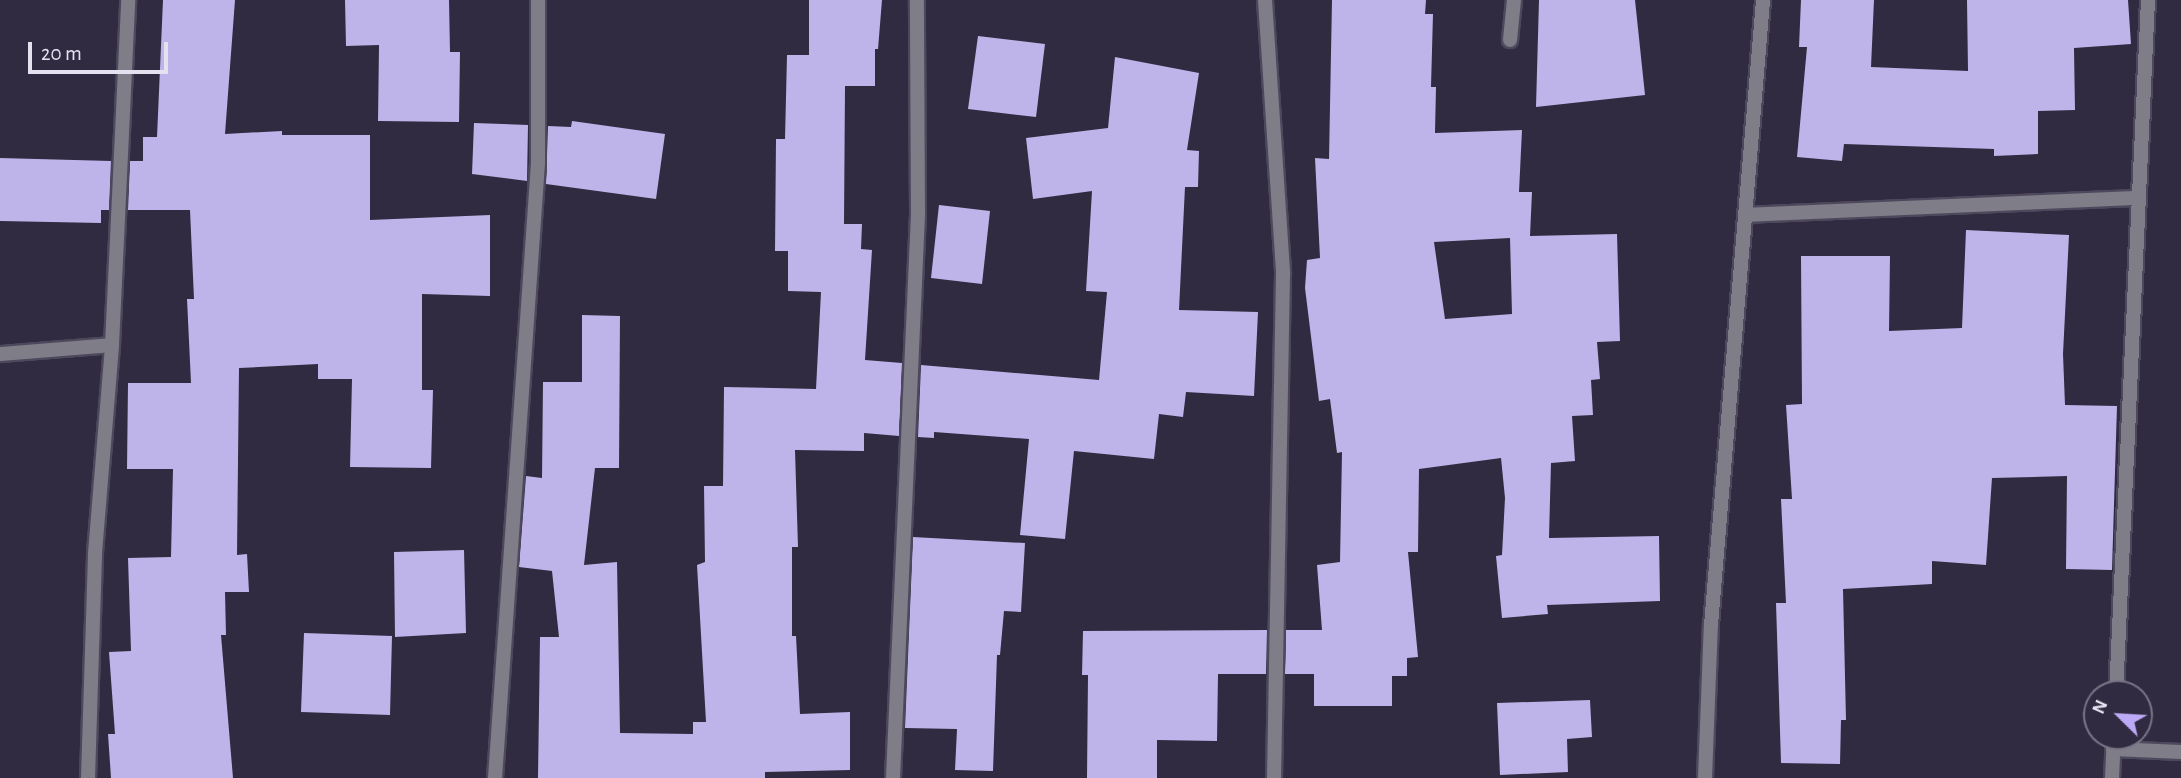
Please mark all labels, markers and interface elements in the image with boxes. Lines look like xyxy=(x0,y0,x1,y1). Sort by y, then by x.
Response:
scale bar xyxy=(32,28,172,72)
text: 20 m xyxy=(41,43,82,64)
north arrow xyxy=(2083,680,2153,750)
text: N xyxy=(2089,697,2112,717)

